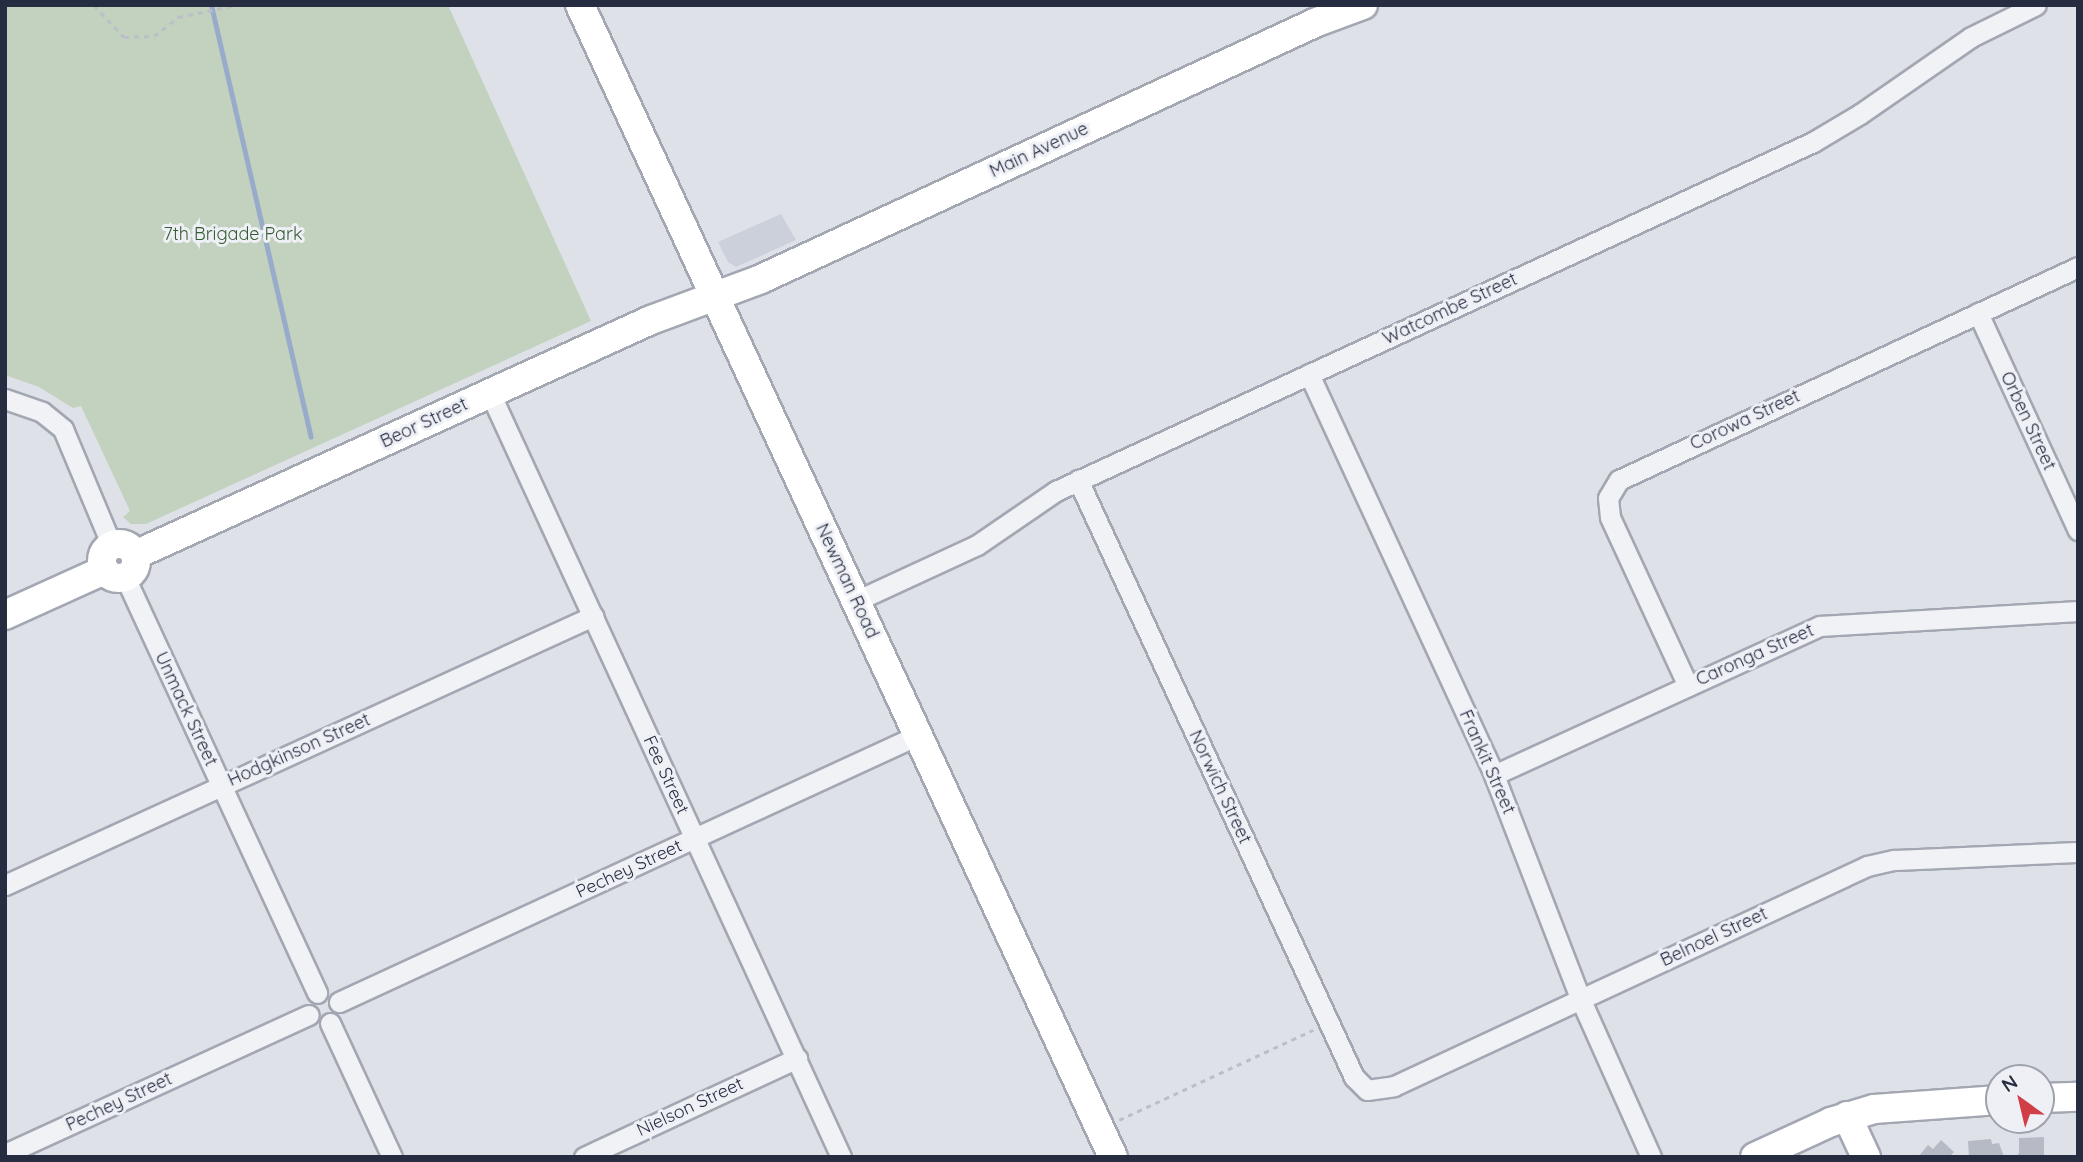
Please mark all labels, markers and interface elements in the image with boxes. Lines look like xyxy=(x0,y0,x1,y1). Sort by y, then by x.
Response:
street label: Main Avenue xyxy=(986,118,1092,182)
park label: 7th Brigade Park xyxy=(163,223,303,245)
street label: Watcombe Street xyxy=(1379,268,1521,350)
street label: Orben Street xyxy=(1996,368,2060,474)
street label: Corowa Street xyxy=(1687,385,1803,455)
street label: Beor Street xyxy=(377,393,471,453)
street label: Newman Road xyxy=(811,520,883,642)
street label: Caronga Street xyxy=(1693,619,1817,691)
street label: Unmack Street xyxy=(150,648,222,770)
street label: Frankit Street xyxy=(1454,707,1520,817)
street label: Hodgkinson Street xyxy=(224,709,374,791)
street label: Norwich Street xyxy=(1184,727,1256,847)
street label: Fee Street xyxy=(638,732,694,818)
street label: Pechey Street xyxy=(572,835,686,903)
street label: Belnoel Street xyxy=(1657,903,1771,971)
north arrow xyxy=(1985,1064,2055,1134)
street label: Pechey Street xyxy=(62,1068,176,1136)
text: N xyxy=(1997,1069,2022,1097)
street label: Nielson Street xyxy=(633,1073,747,1141)

